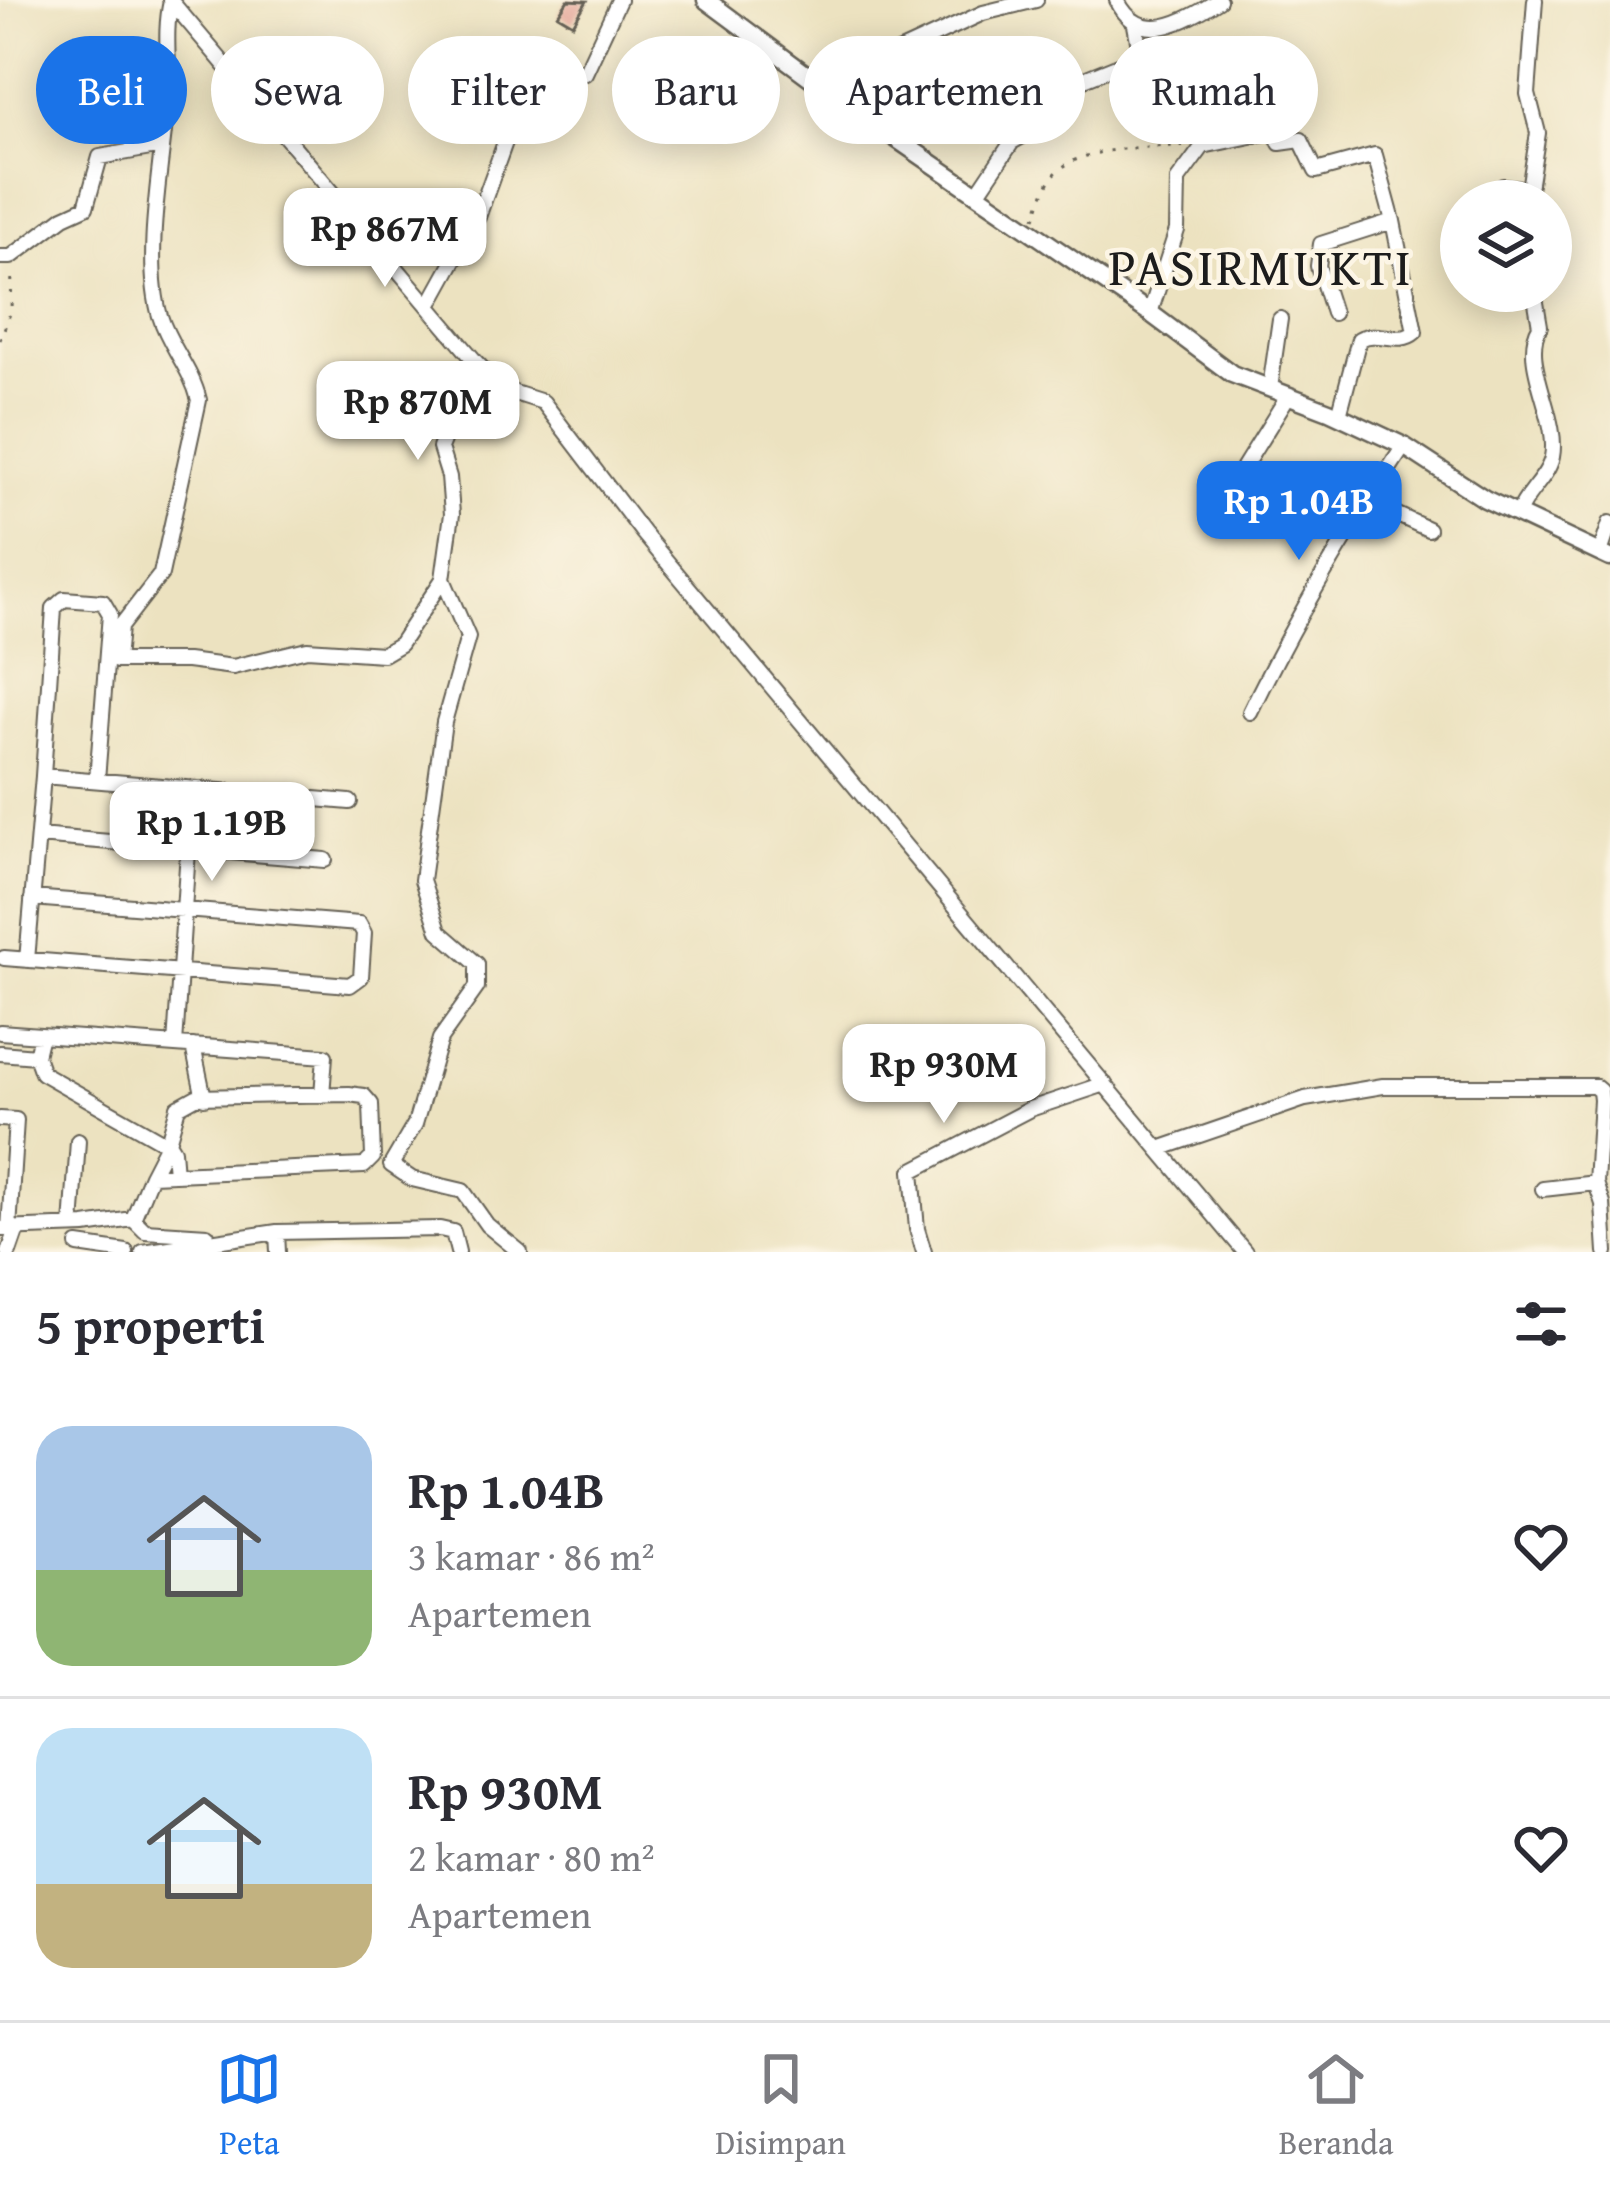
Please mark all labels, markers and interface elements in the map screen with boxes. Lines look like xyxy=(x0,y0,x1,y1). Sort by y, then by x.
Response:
chip: Beli xyxy=(36,36,187,144)
chip: Sewa xyxy=(211,36,384,144)
chip: Filter xyxy=(408,36,588,144)
chip: Baru xyxy=(612,36,780,144)
chip: Apartemen xyxy=(804,36,1085,144)
chip: Rumah xyxy=(1109,36,1318,144)
map controls xyxy=(1440,180,1572,312)
button: layers xyxy=(1440,180,1572,312)
pin: Rp 867M xyxy=(274,188,496,290)
text: Rp 867M xyxy=(310,198,460,255)
district label: PASIRMUKTI xyxy=(1108,229,1414,304)
pin: Rp 870M xyxy=(307,361,529,463)
text: Rp 870M xyxy=(343,371,493,428)
pin: Rp 1.04B xyxy=(1175,461,1423,563)
text: Rp 1.04B xyxy=(1224,471,1374,528)
pin: Rp 1.19B xyxy=(88,782,336,884)
text: Rp 1.19B xyxy=(137,792,287,849)
pin: Rp 930M xyxy=(833,1024,1055,1126)
text: Rp 930M xyxy=(869,1034,1019,1091)
text: 5 properti xyxy=(36,1287,265,1362)
icon: filters xyxy=(1508,1291,1574,1357)
text: Rp 1.04B xyxy=(408,1452,605,1527)
icon: home xyxy=(132,1474,276,1618)
icon: heart xyxy=(1508,1513,1574,1579)
text: 3 kamar · 86 m² xyxy=(408,1527,655,1584)
text: Apartemen xyxy=(408,1584,591,1641)
text: Rp 930M xyxy=(408,1753,603,1828)
icon: home xyxy=(132,1776,276,1920)
icon: heart xyxy=(1508,1815,1574,1881)
text: 2 kamar · 80 m² xyxy=(408,1828,655,1885)
text: Apartemen xyxy=(408,1885,591,1942)
tab: Peta xyxy=(216,2046,282,2166)
tab: Disimpan xyxy=(715,2046,846,2166)
tab: Beranda xyxy=(1279,2046,1394,2166)

